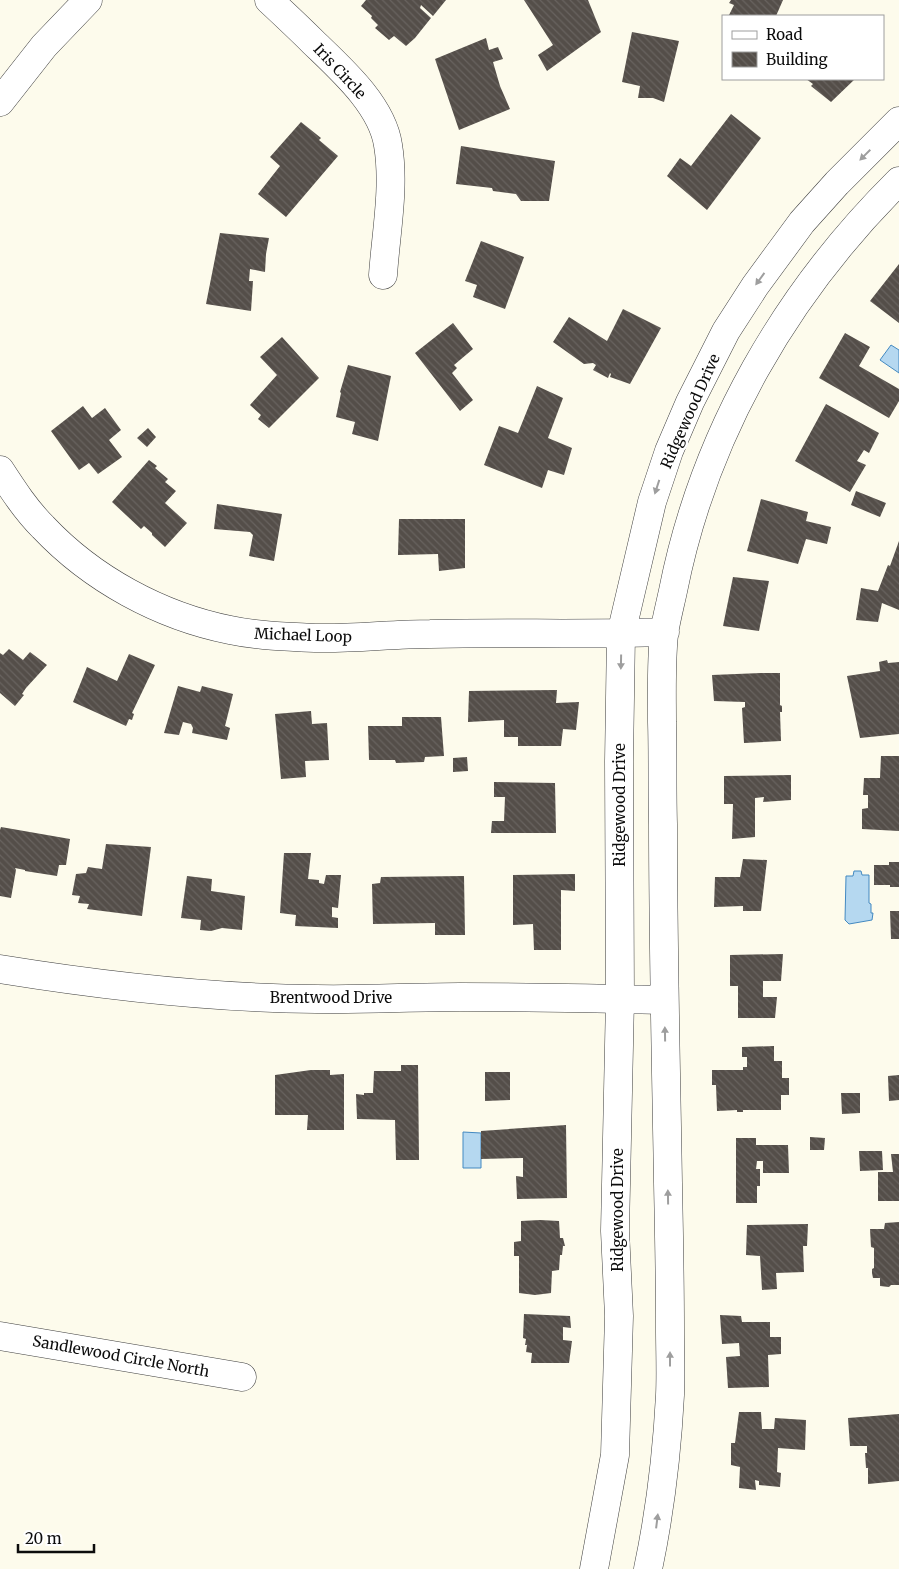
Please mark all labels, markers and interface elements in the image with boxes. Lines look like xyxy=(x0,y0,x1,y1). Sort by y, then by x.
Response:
legend xyxy=(722,15,884,80)
text: Road xyxy=(766,25,802,44)
street label: Iris Circle xyxy=(310,39,370,103)
text: Building xyxy=(766,50,828,69)
one-way arrow xyxy=(859,149,871,161)
one-way arrow xyxy=(755,272,765,286)
street label: Ridgewood Drive xyxy=(656,351,724,471)
one-way arrow xyxy=(653,479,661,494)
street label: Michael Loop xyxy=(254,624,352,646)
one-way arrow xyxy=(616,655,624,671)
street label: Ridgewood Drive xyxy=(610,743,629,867)
street label: Brentwood Drive xyxy=(270,988,392,1007)
one-way arrow xyxy=(661,1026,669,1042)
street label: Ridgewood Drive xyxy=(608,1148,627,1272)
one-way arrow xyxy=(664,1189,672,1205)
street label: Sandlewood Circle North xyxy=(31,1331,211,1381)
one-way arrow xyxy=(666,1351,674,1367)
one-way arrow xyxy=(653,1513,661,1529)
scale bar xyxy=(18,1522,94,1554)
text: 20 m xyxy=(25,1529,62,1548)

